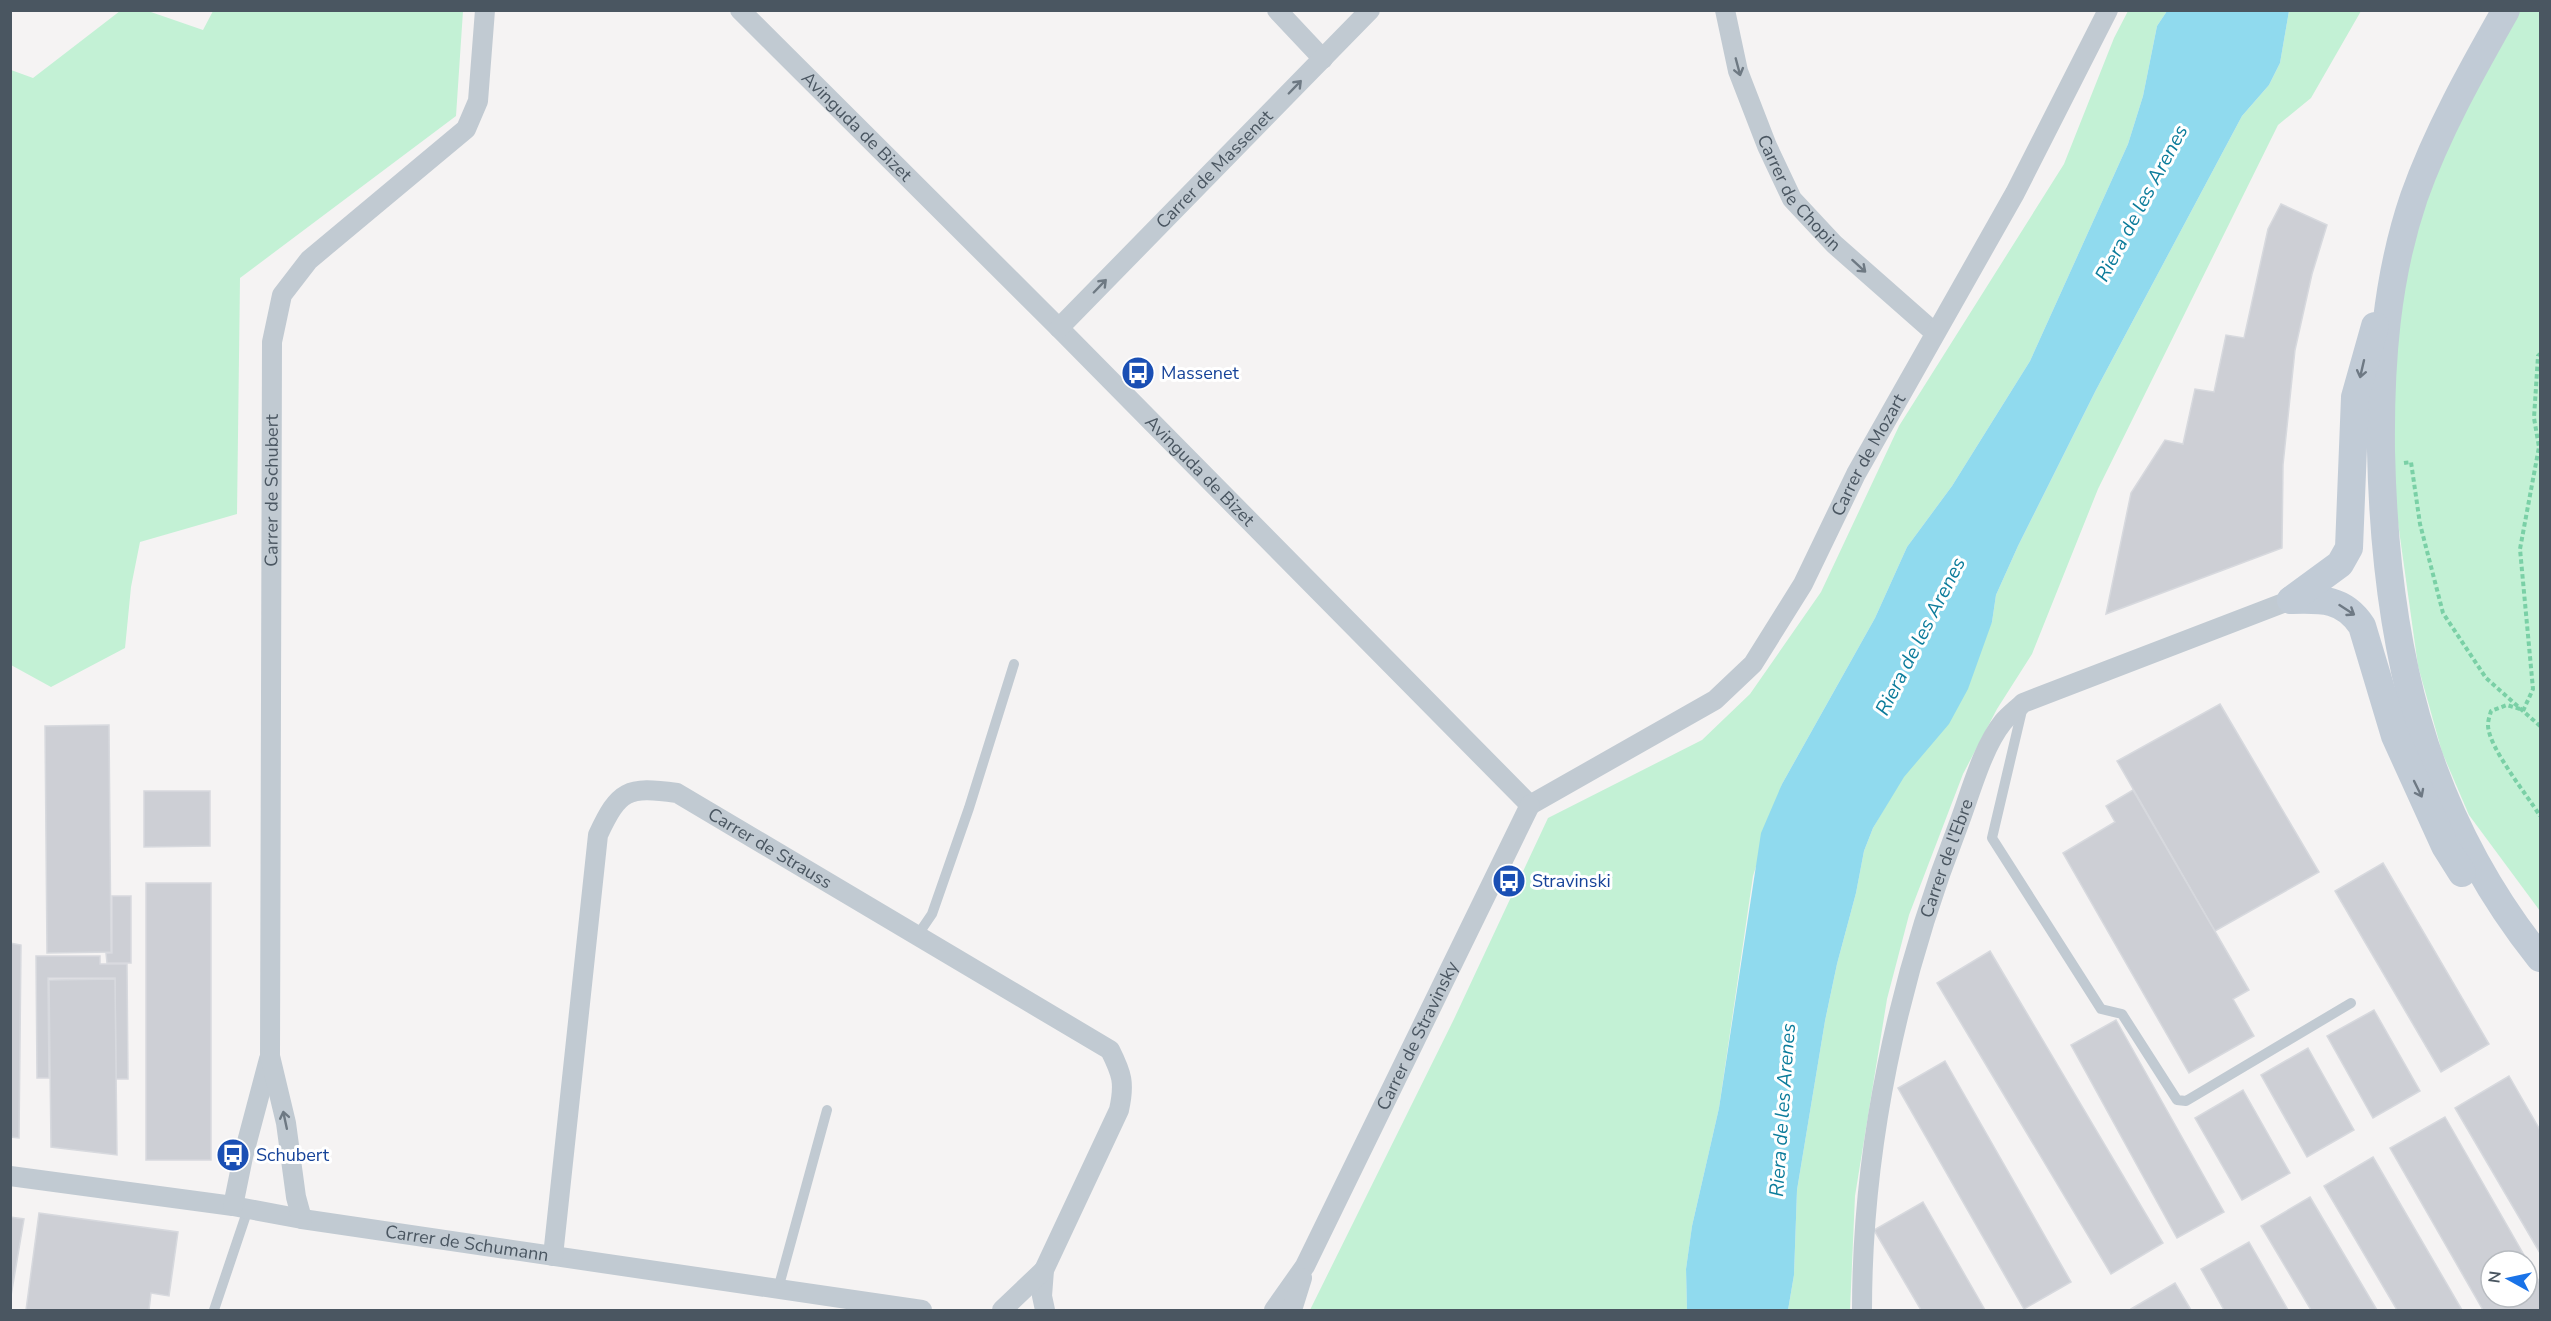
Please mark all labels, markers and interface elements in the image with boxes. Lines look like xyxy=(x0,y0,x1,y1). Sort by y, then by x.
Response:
one-way arrow xyxy=(1733,58,1744,77)
street label: Avinguda de Bizet xyxy=(796,66,918,187)
one-way arrow xyxy=(1288,79,1303,94)
street label: Carrer de Massenet xyxy=(1151,104,1278,234)
water label: Riera de les Arenes xyxy=(2089,120,2194,286)
street label: Carrer de Chopin xyxy=(1752,131,1846,257)
one-way arrow xyxy=(1851,259,1866,273)
one-way arrow xyxy=(1093,279,1108,294)
bus stop icon: Massenet xyxy=(1120,355,1156,391)
one-way arrow xyxy=(2355,359,2367,378)
place label: Massenet xyxy=(1161,361,1240,385)
street label: Carrer de Mozart xyxy=(1825,389,1911,520)
street label: Avinguda de Bizet xyxy=(1140,410,1261,532)
street label: Carrer de Schubert xyxy=(259,413,284,567)
water label: Riera de les Arenes xyxy=(1869,553,1972,720)
one-way arrow xyxy=(2338,604,2354,616)
one-way arrow xyxy=(2412,779,2424,797)
street label: Carrer de l'Ebre xyxy=(1914,795,1979,921)
street label: Carrer de Strauss xyxy=(704,802,836,894)
bus stop icon: Stravinski xyxy=(1491,863,1527,899)
place label: Stravinski xyxy=(1532,869,1611,893)
street label: Carrer de Stravinsky xyxy=(1371,957,1464,1114)
water label: Riera de les Arenes xyxy=(1763,1022,1802,1198)
one-way arrow xyxy=(279,1111,290,1130)
bus stop icon: Schubert xyxy=(215,1137,251,1173)
place label: Schubert xyxy=(256,1143,330,1167)
street label: Carrer de Schumann xyxy=(384,1219,550,1267)
north arrow xyxy=(2479,1249,2539,1309)
text: N xyxy=(2483,1270,2507,1285)

